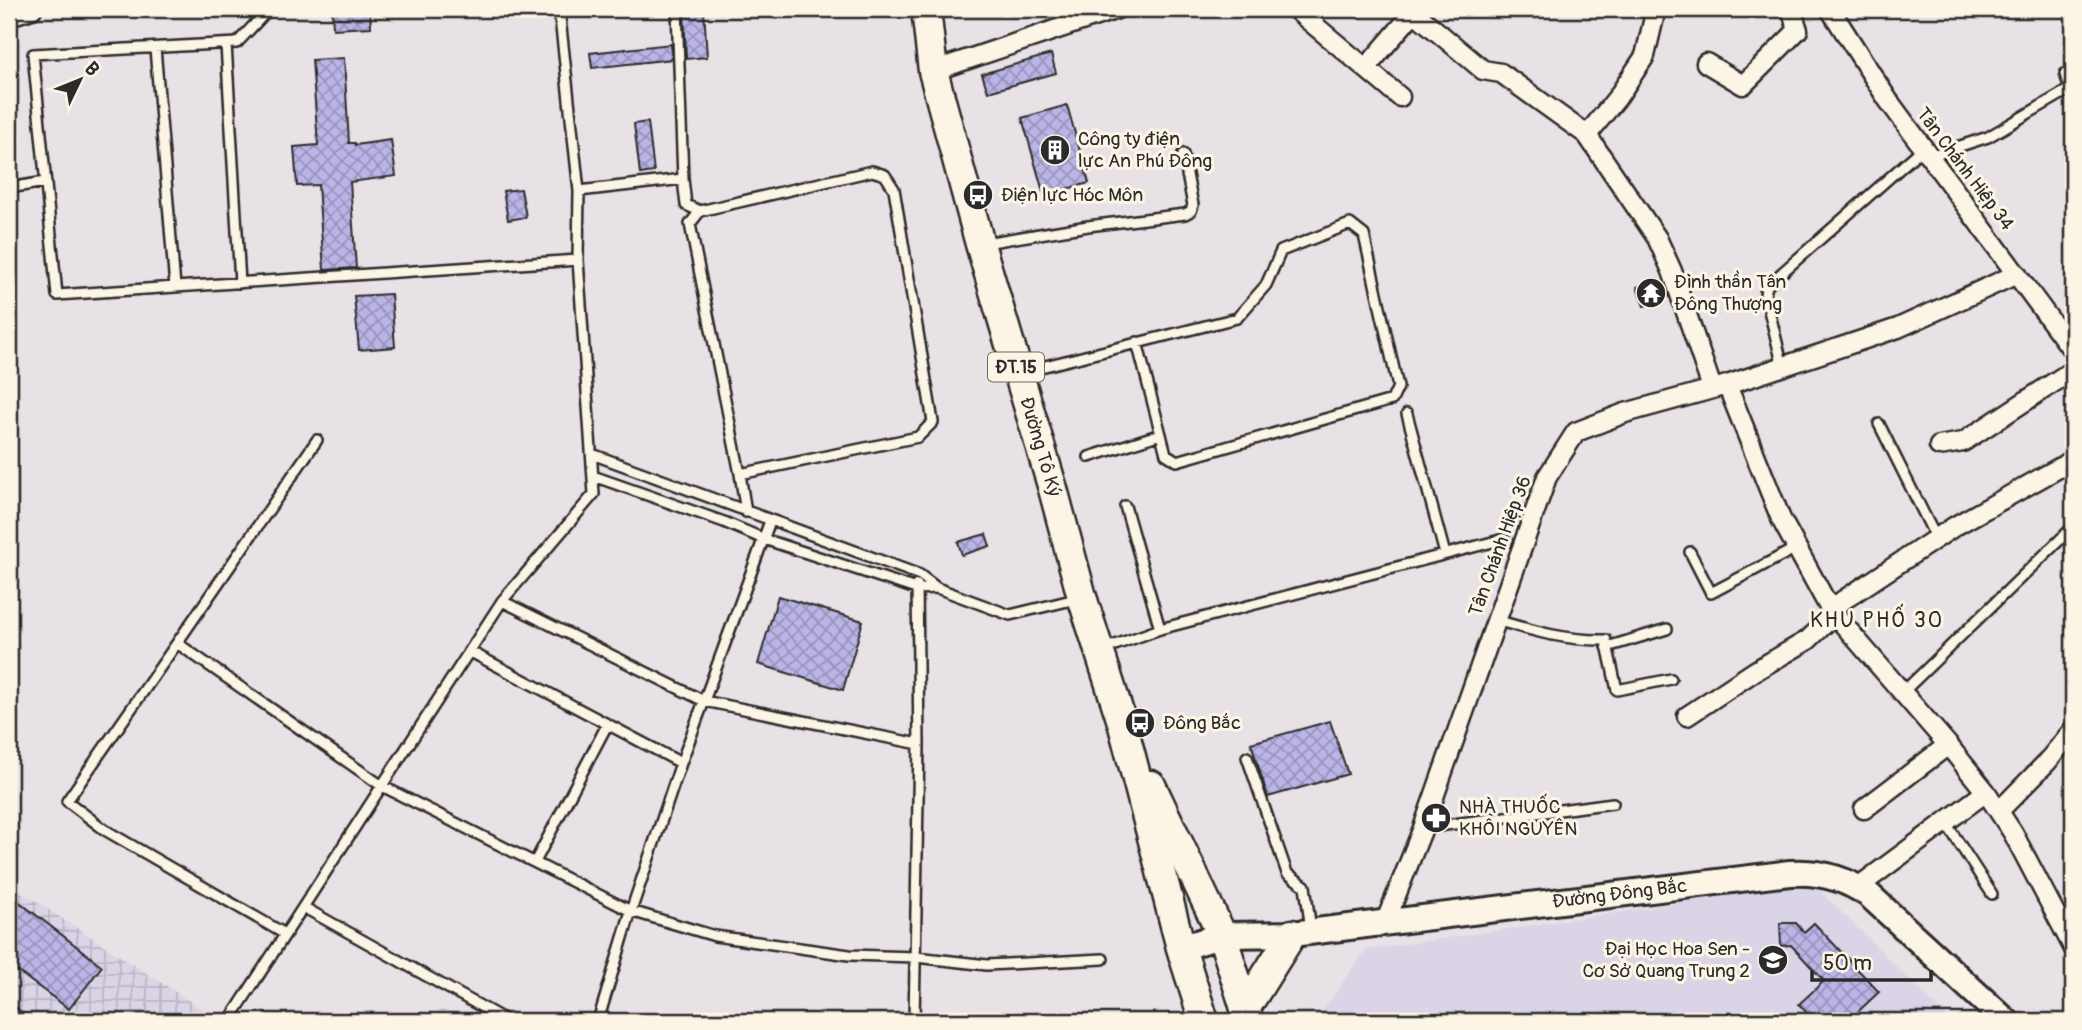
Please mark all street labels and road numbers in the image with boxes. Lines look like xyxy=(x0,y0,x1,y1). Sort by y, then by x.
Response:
street label: Tân Chánh Hiệp 34 xyxy=(1911,103,2019,235)
road number: ĐT.15 xyxy=(988,352,1044,382)
street label: Đường Tô Ký xyxy=(1014,394,1066,499)
street label: Tân Chánh Hiệp 36 xyxy=(1463,472,1537,620)
street label: Đường Đông Bắc xyxy=(1551,874,1689,914)

